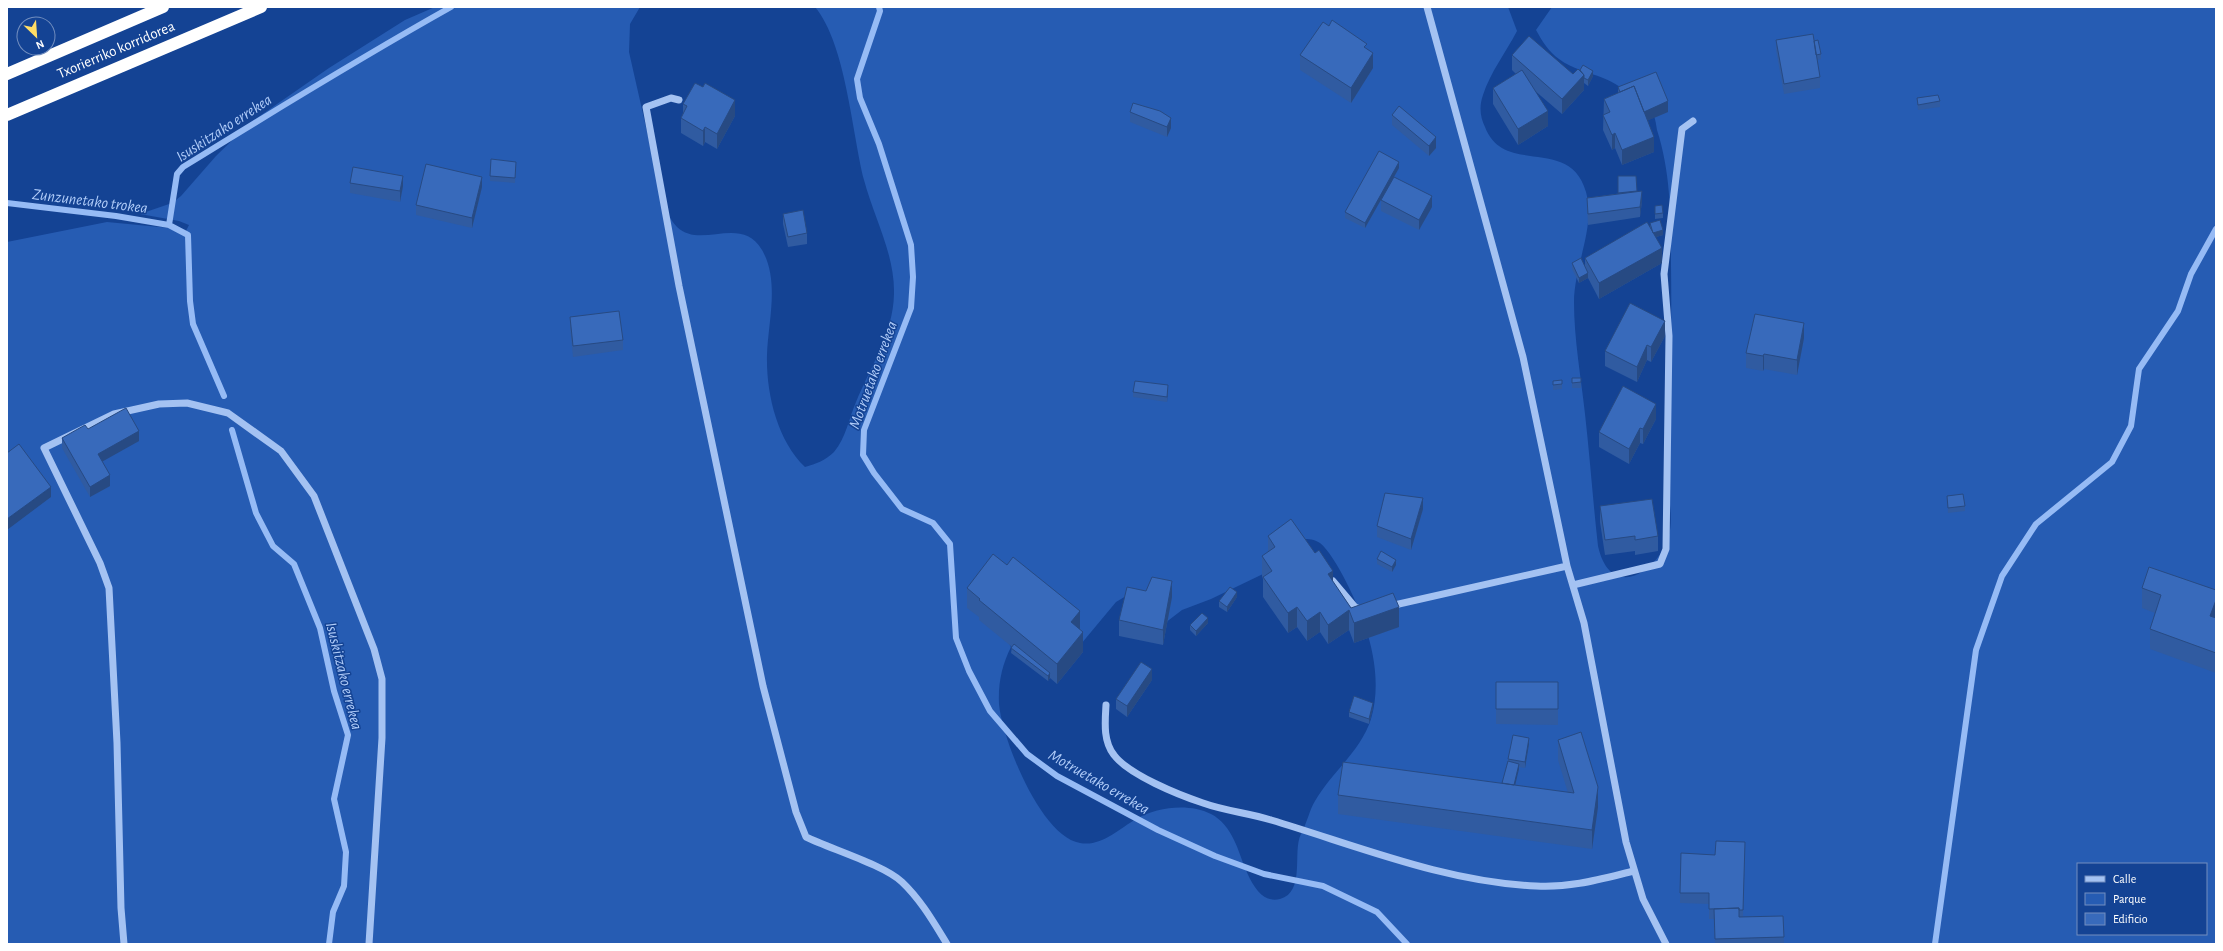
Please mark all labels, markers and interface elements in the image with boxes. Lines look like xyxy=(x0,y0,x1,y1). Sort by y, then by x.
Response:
north arrow xyxy=(16,16,56,56)
street label: Txorierriko korridorea xyxy=(55,18,177,82)
text: N xyxy=(34,38,46,51)
water label: Isuskitzako errekea xyxy=(173,91,275,165)
water label: Zunzunetako trokea xyxy=(31,186,149,216)
water label: Motruetako errekea xyxy=(846,319,900,431)
water label: Isuskitzako errekea xyxy=(323,621,365,731)
water label: Motruetako errekea xyxy=(1046,747,1152,817)
legend xyxy=(2077,863,2207,935)
text: Calle xyxy=(2113,873,2136,885)
text: Parque xyxy=(2113,893,2146,905)
text: Edificio xyxy=(2113,913,2148,925)

